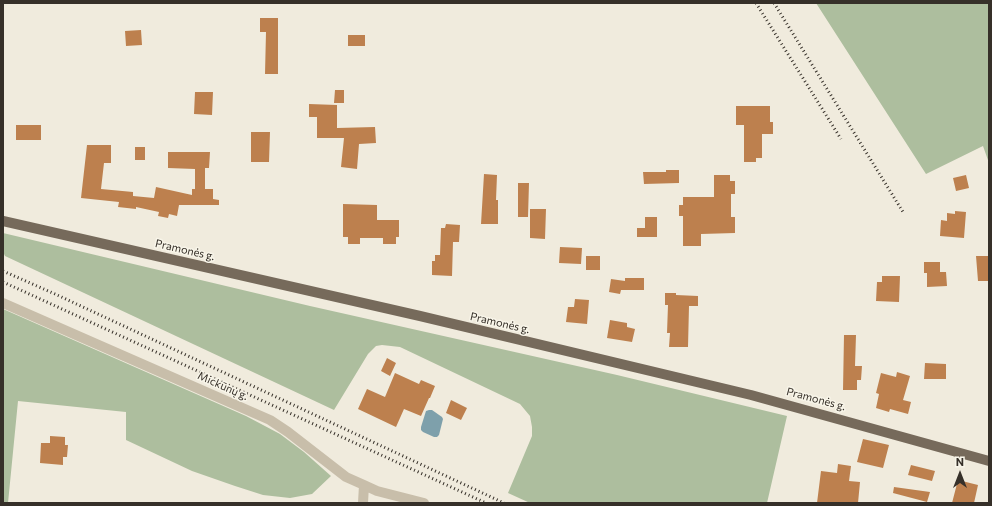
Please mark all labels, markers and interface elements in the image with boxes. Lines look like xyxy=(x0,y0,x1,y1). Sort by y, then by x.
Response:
street label: Pramonės g. xyxy=(154,237,216,263)
street label: Pramonės g. xyxy=(469,310,531,336)
street label: Mickūnų g. xyxy=(196,369,250,403)
street label: Pramonės g. xyxy=(785,385,847,413)
north arrow xyxy=(940,454,980,494)
text: N xyxy=(956,455,964,468)

